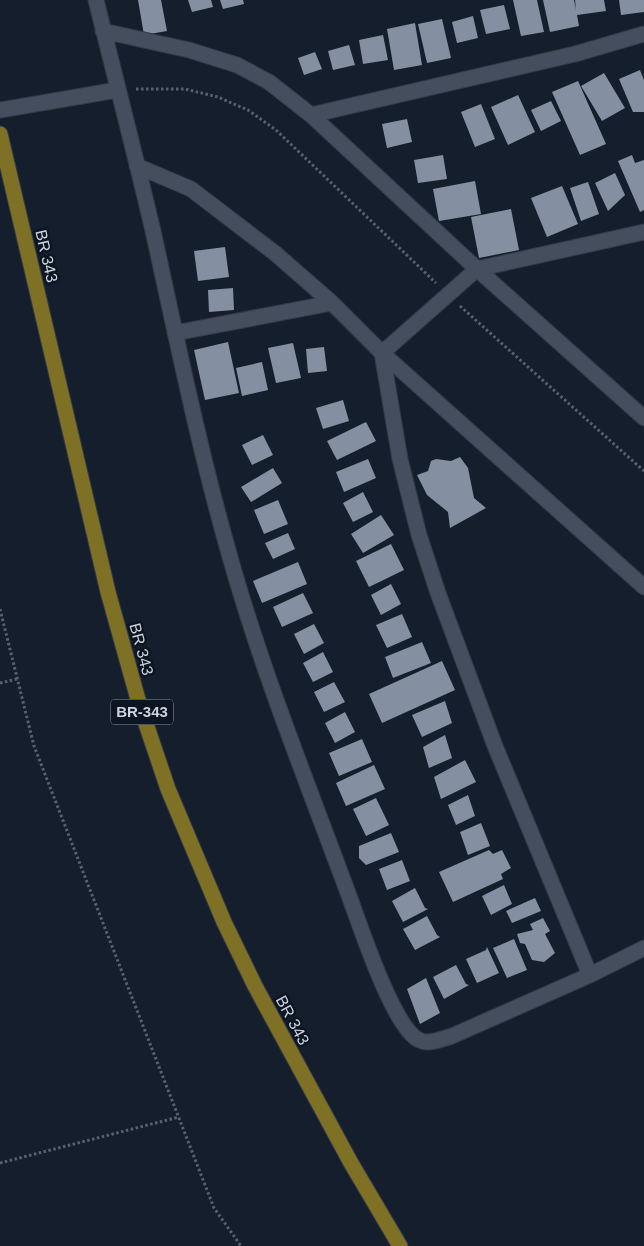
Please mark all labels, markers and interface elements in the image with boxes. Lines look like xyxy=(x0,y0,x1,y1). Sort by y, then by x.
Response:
street label: BR 343 xyxy=(32,228,61,284)
street label: BR 343 xyxy=(126,621,157,677)
road number: BR-343 xyxy=(111,700,173,724)
street label: BR 343 xyxy=(273,993,313,1048)

